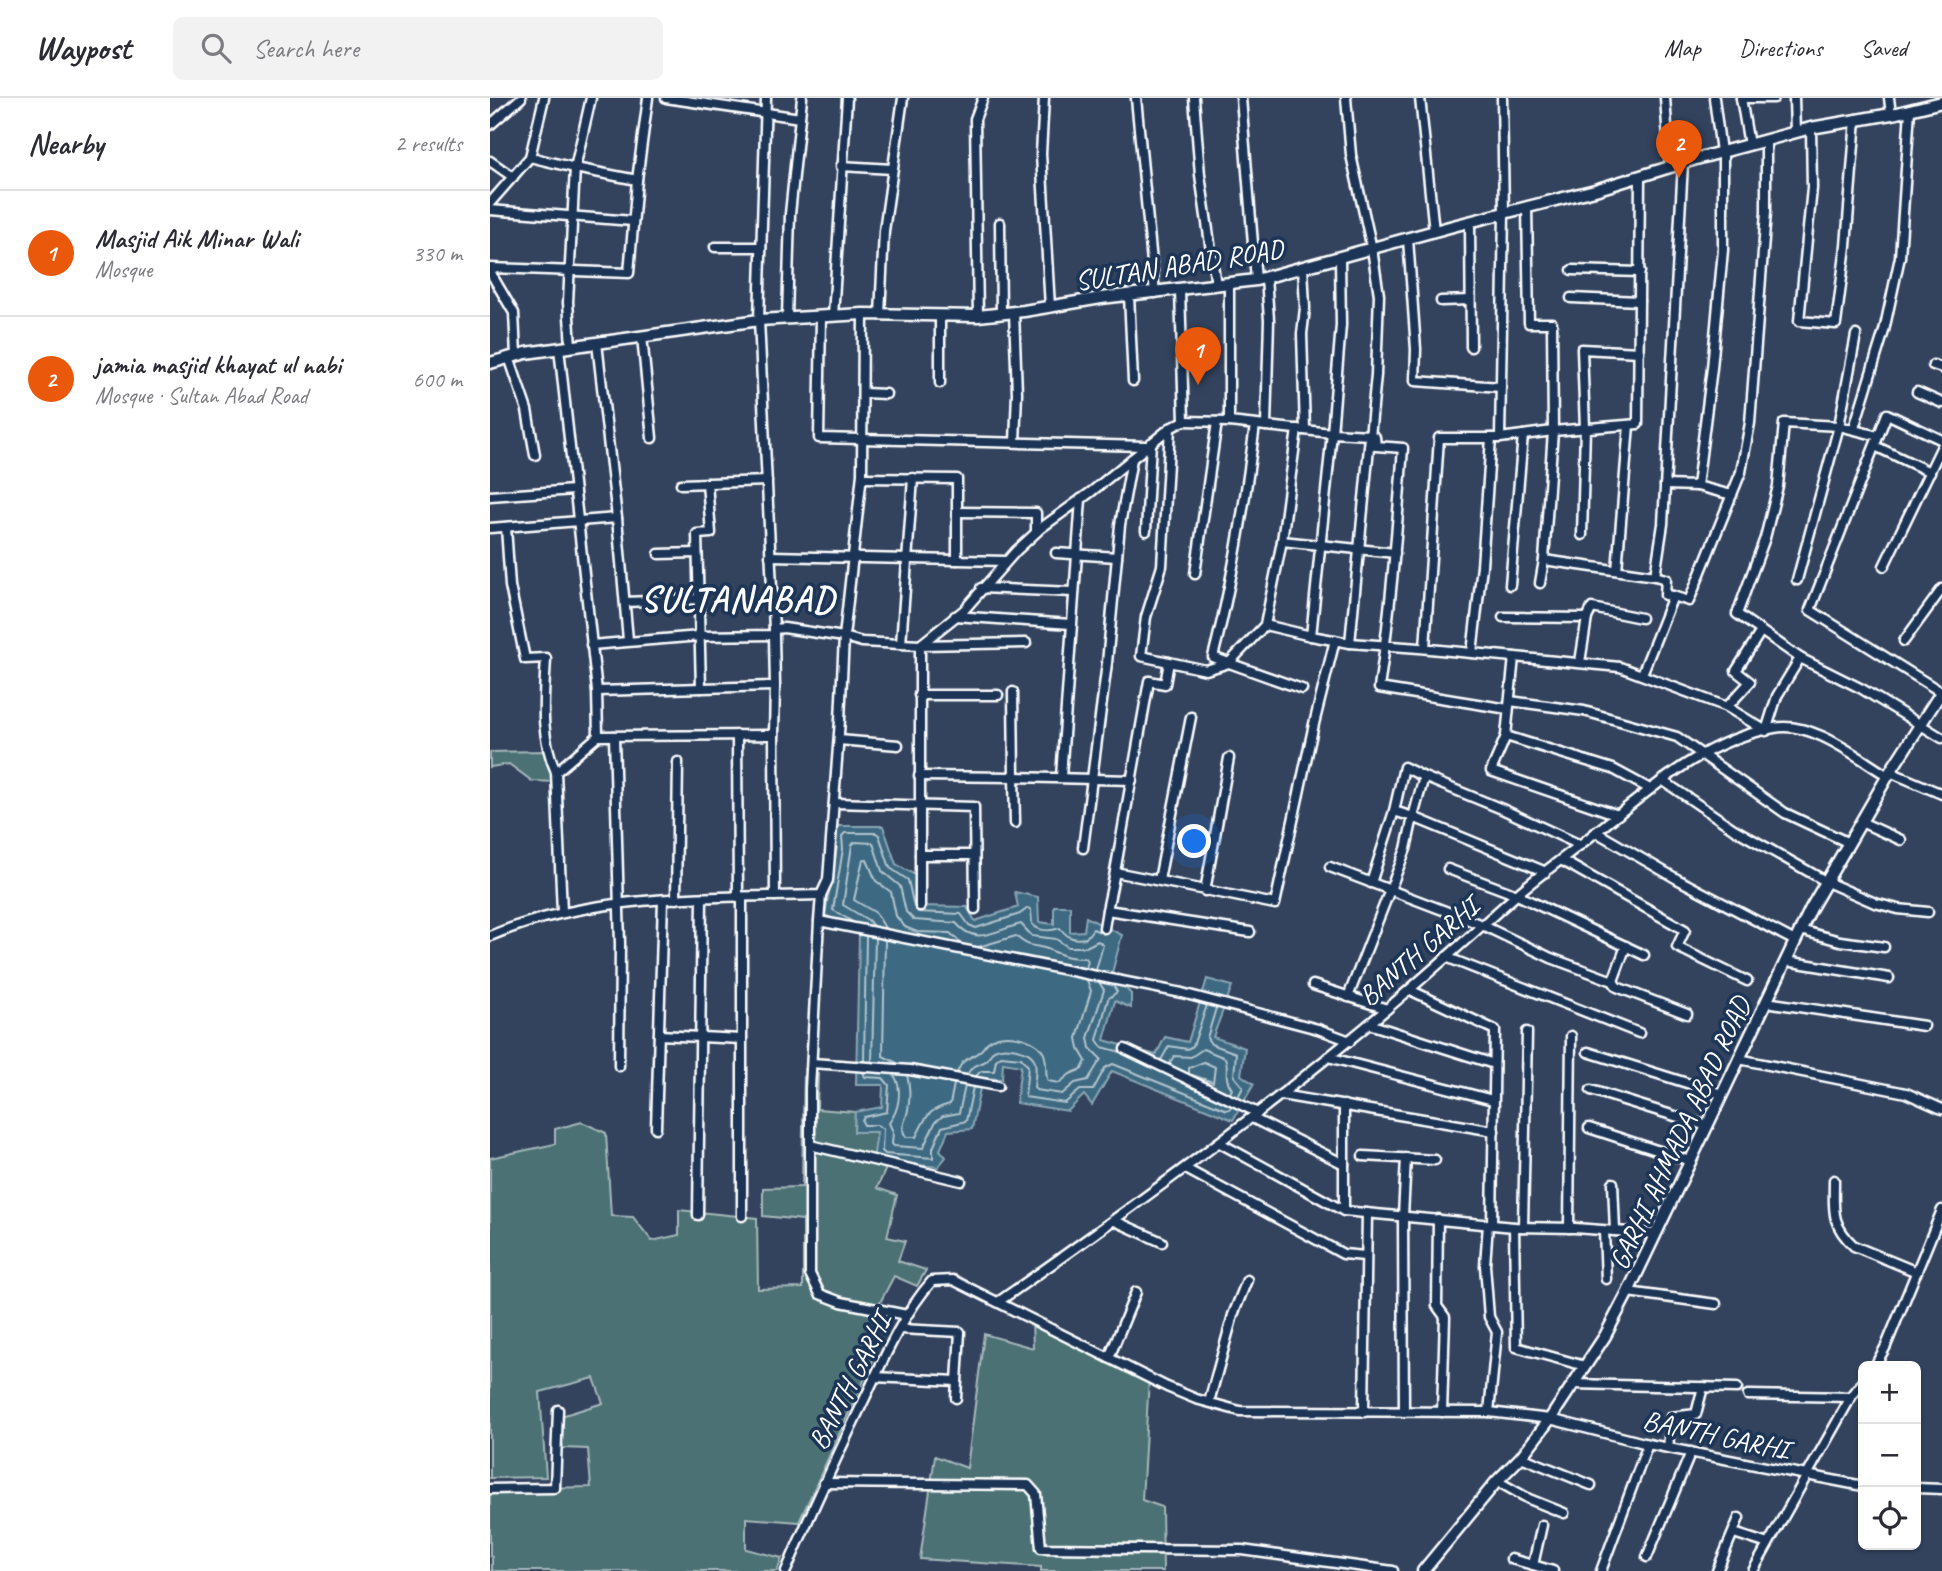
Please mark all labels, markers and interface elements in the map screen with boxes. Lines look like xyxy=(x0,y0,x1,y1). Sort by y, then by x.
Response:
search box xyxy=(173,17,663,80)
text: Waypost xyxy=(35,27,131,69)
icon: search xyxy=(197,29,235,67)
text: Search here xyxy=(253,32,359,65)
text: Map xyxy=(1664,33,1701,63)
text: Directions xyxy=(1739,33,1822,63)
text: Saved xyxy=(1860,33,1907,63)
pin: 2 xyxy=(1656,120,1702,178)
text: Nearby xyxy=(28,125,104,163)
text: 2 results xyxy=(395,129,462,158)
text: Masjid Aik Minar Wali xyxy=(95,222,298,255)
street label: SULTAN ABAD ROAD xyxy=(1073,230,1287,298)
text: 1 xyxy=(46,239,56,268)
text: 330 m xyxy=(413,239,462,268)
text: Mosque xyxy=(95,255,152,284)
pin: 1 xyxy=(1175,327,1221,385)
text: jamia masjid khayat ul nabi xyxy=(95,348,341,381)
text: 2 xyxy=(46,365,56,394)
text: 600 m xyxy=(413,365,462,394)
text: Mosque · Sultan Abad Road xyxy=(95,381,308,410)
district label: SULTANABAD xyxy=(640,577,837,622)
your location xyxy=(1177,824,1211,858)
street label: BANTH GARHI xyxy=(1351,886,1490,1013)
street label: GARHI AHMADA ABAD ROAD xyxy=(1601,989,1759,1275)
street label: BANTH GARHI xyxy=(800,1302,901,1455)
map controls xyxy=(1858,1361,1921,1550)
button: + xyxy=(1858,1361,1921,1424)
street label: BANTH GARHI xyxy=(1640,1402,1798,1468)
button: − xyxy=(1858,1424,1921,1487)
button: locate xyxy=(1858,1487,1921,1550)

